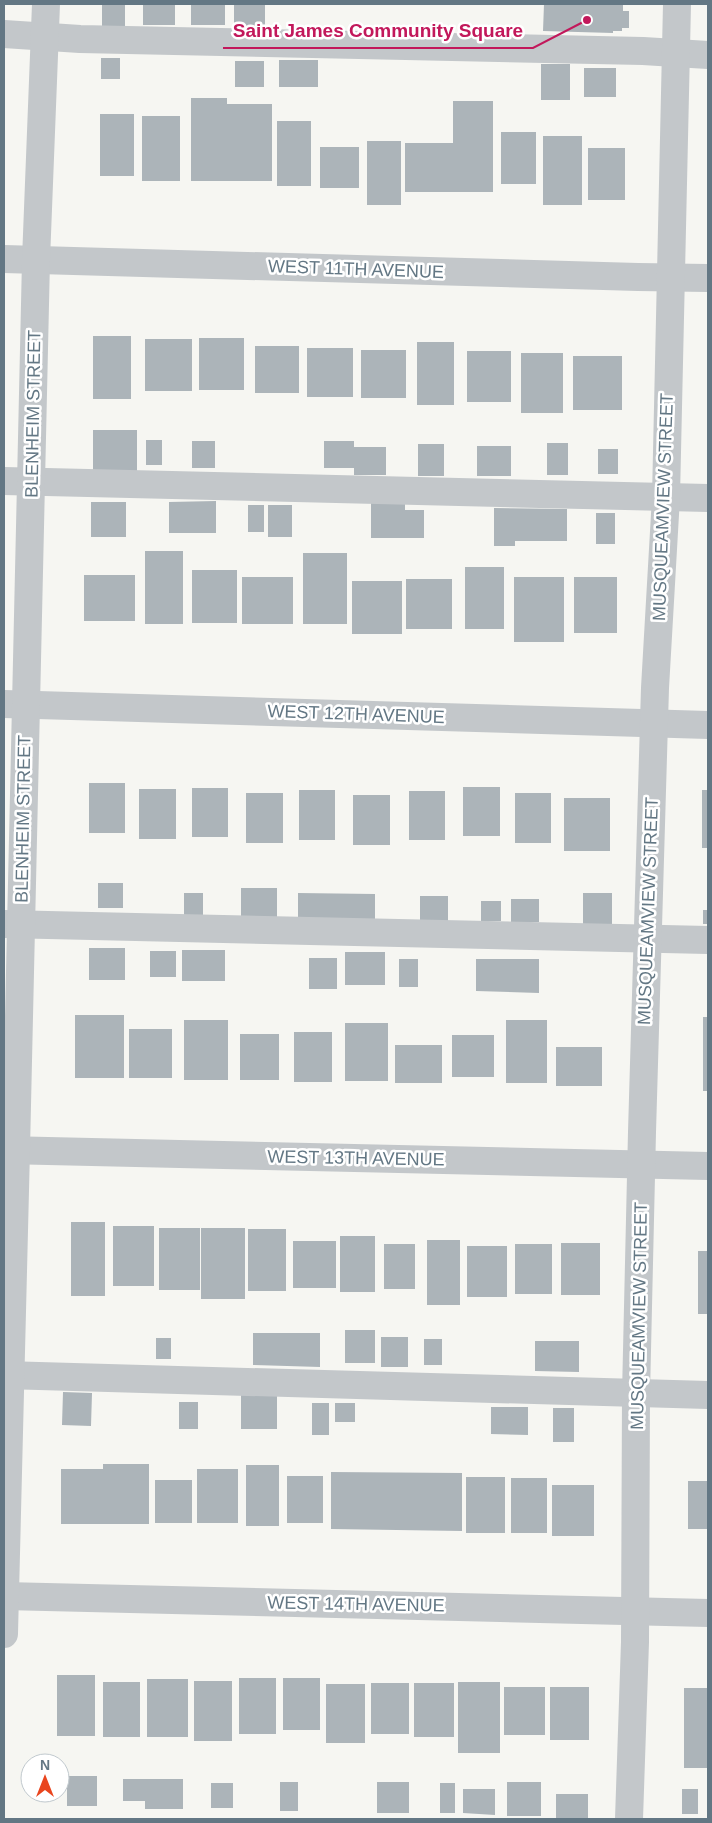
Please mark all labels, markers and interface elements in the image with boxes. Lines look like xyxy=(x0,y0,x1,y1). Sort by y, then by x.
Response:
callout: Saint James Community Square xyxy=(223,14,533,48)
text: Saint James Community Square xyxy=(233,20,523,41)
street label: WEST 11TH AVENUE xyxy=(268,256,444,282)
street label: BLENHEIM STREET xyxy=(22,330,44,498)
street label: MUSQUEAMVIEW STREET xyxy=(649,393,677,621)
street label: WEST 12TH AVENUE xyxy=(267,701,445,727)
street label: BLENHEIM STREET xyxy=(12,735,34,903)
street label: MUSQUEAMVIEW STREET xyxy=(634,797,662,1025)
street label: WEST 13TH AVENUE xyxy=(267,1146,445,1170)
street label: MUSQUEAMVIEW STREET xyxy=(627,1202,651,1430)
street label: WEST 14TH AVENUE xyxy=(267,1592,445,1616)
north arrow xyxy=(20,1753,70,1803)
text: N xyxy=(40,1757,50,1773)

